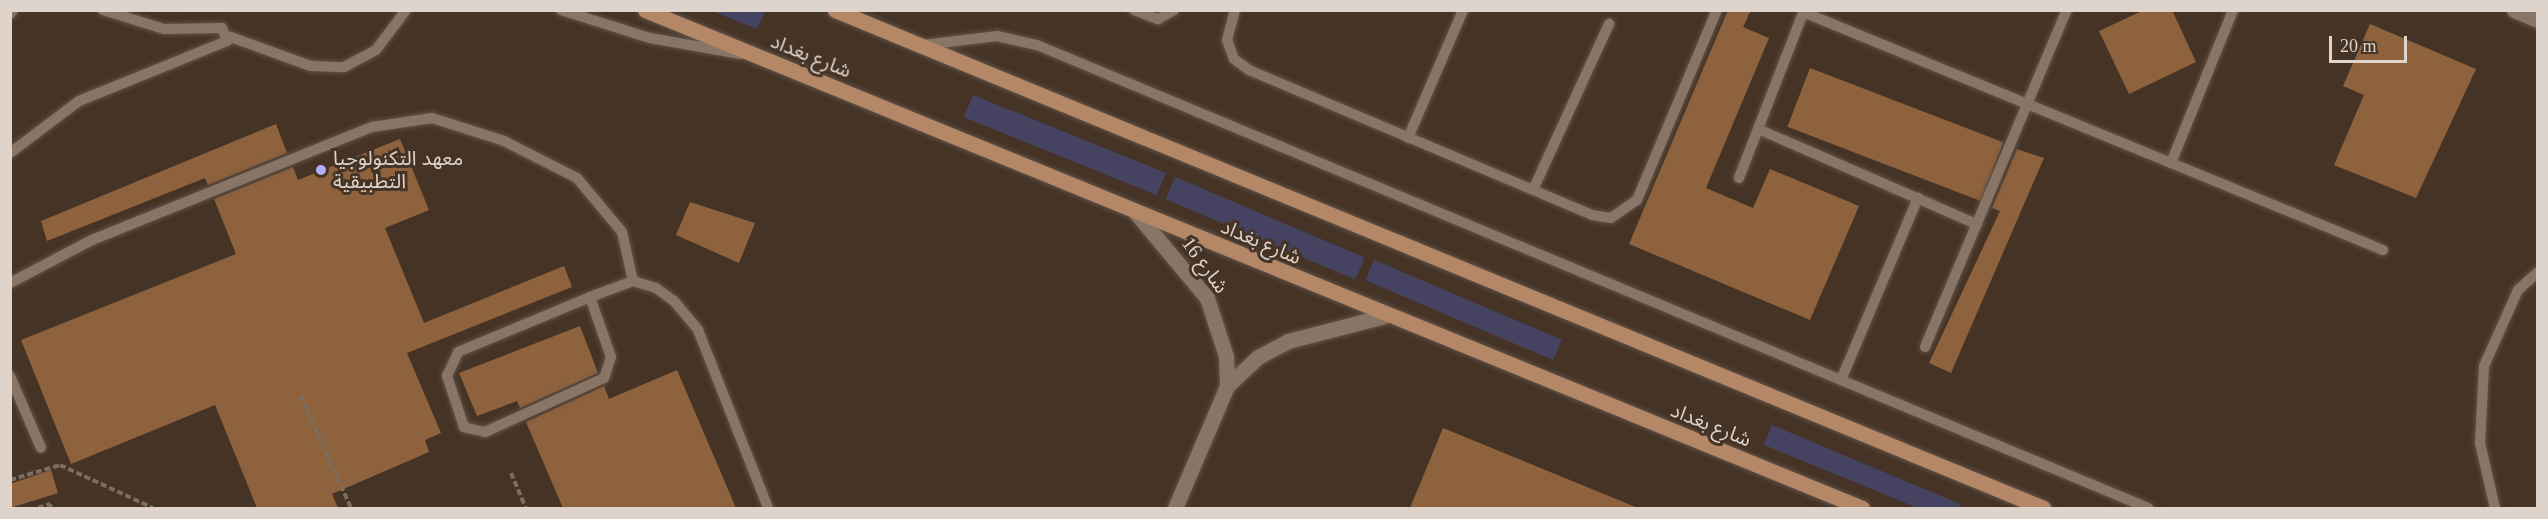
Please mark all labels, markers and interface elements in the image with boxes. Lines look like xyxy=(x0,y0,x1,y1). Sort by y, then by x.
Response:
scale bar xyxy=(2332,24,2410,62)
street label: شارع بغداد xyxy=(767,29,855,83)
text: 20 m xyxy=(2340,36,2377,56)
place label: معهد التكنولوجيا التطبيقية xyxy=(333,146,463,193)
marker: معهد التكنولوجيا التطبيقية xyxy=(314,163,328,177)
street label: شارع بغداد xyxy=(1217,214,1305,270)
street label: شارع 16 xyxy=(1176,232,1234,298)
street label: شارع بغداد xyxy=(1667,398,1755,452)

